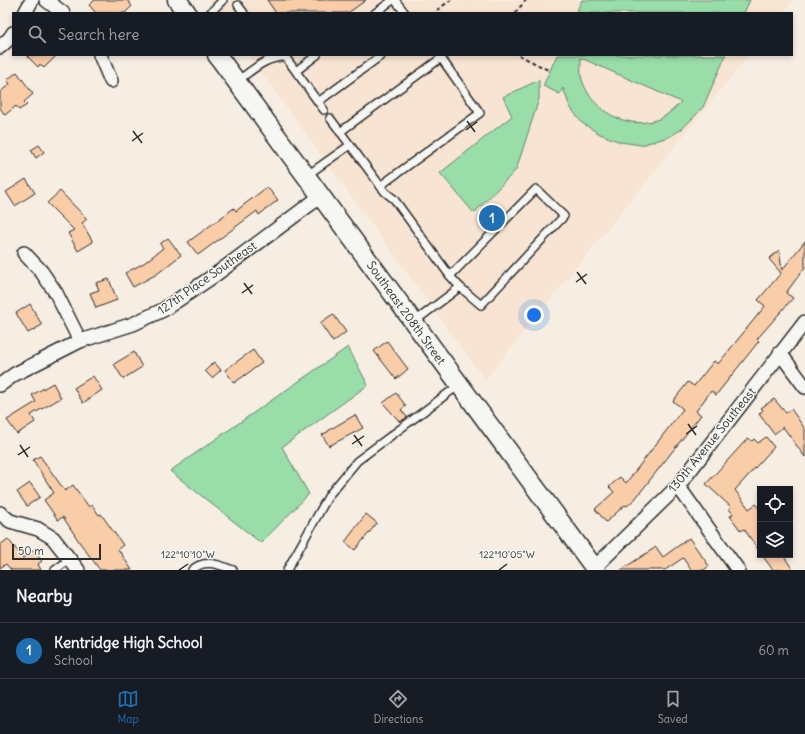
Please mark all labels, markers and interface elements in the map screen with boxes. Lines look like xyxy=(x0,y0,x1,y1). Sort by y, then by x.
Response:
search box xyxy=(12,12,793,56)
icon: search xyxy=(26,23,48,45)
text: Search here xyxy=(58,25,139,44)
pin: 1 xyxy=(479,203,505,233)
street label: 127th Place Southeast xyxy=(154,238,259,317)
street label: Southeast 208th Street xyxy=(364,258,449,367)
your location xyxy=(524,305,544,325)
street label: 130th Avenue Southeast xyxy=(665,384,759,495)
map controls xyxy=(757,486,793,558)
button: locate xyxy=(757,486,793,522)
button: layers xyxy=(757,522,793,558)
scale bar xyxy=(12,542,101,561)
text: 50 m xyxy=(18,544,44,558)
text: 122°10'10"W xyxy=(161,548,215,561)
text: 122°10'05"W xyxy=(479,548,535,561)
text: Nearby xyxy=(16,585,72,607)
text: Kentridge High School xyxy=(54,633,203,652)
text: 1 xyxy=(26,642,32,659)
text: 60 m xyxy=(758,642,789,659)
text: School xyxy=(54,652,93,669)
tab: Map xyxy=(117,688,139,726)
tab: Directions xyxy=(374,688,423,726)
tab: Saved xyxy=(658,688,688,726)

